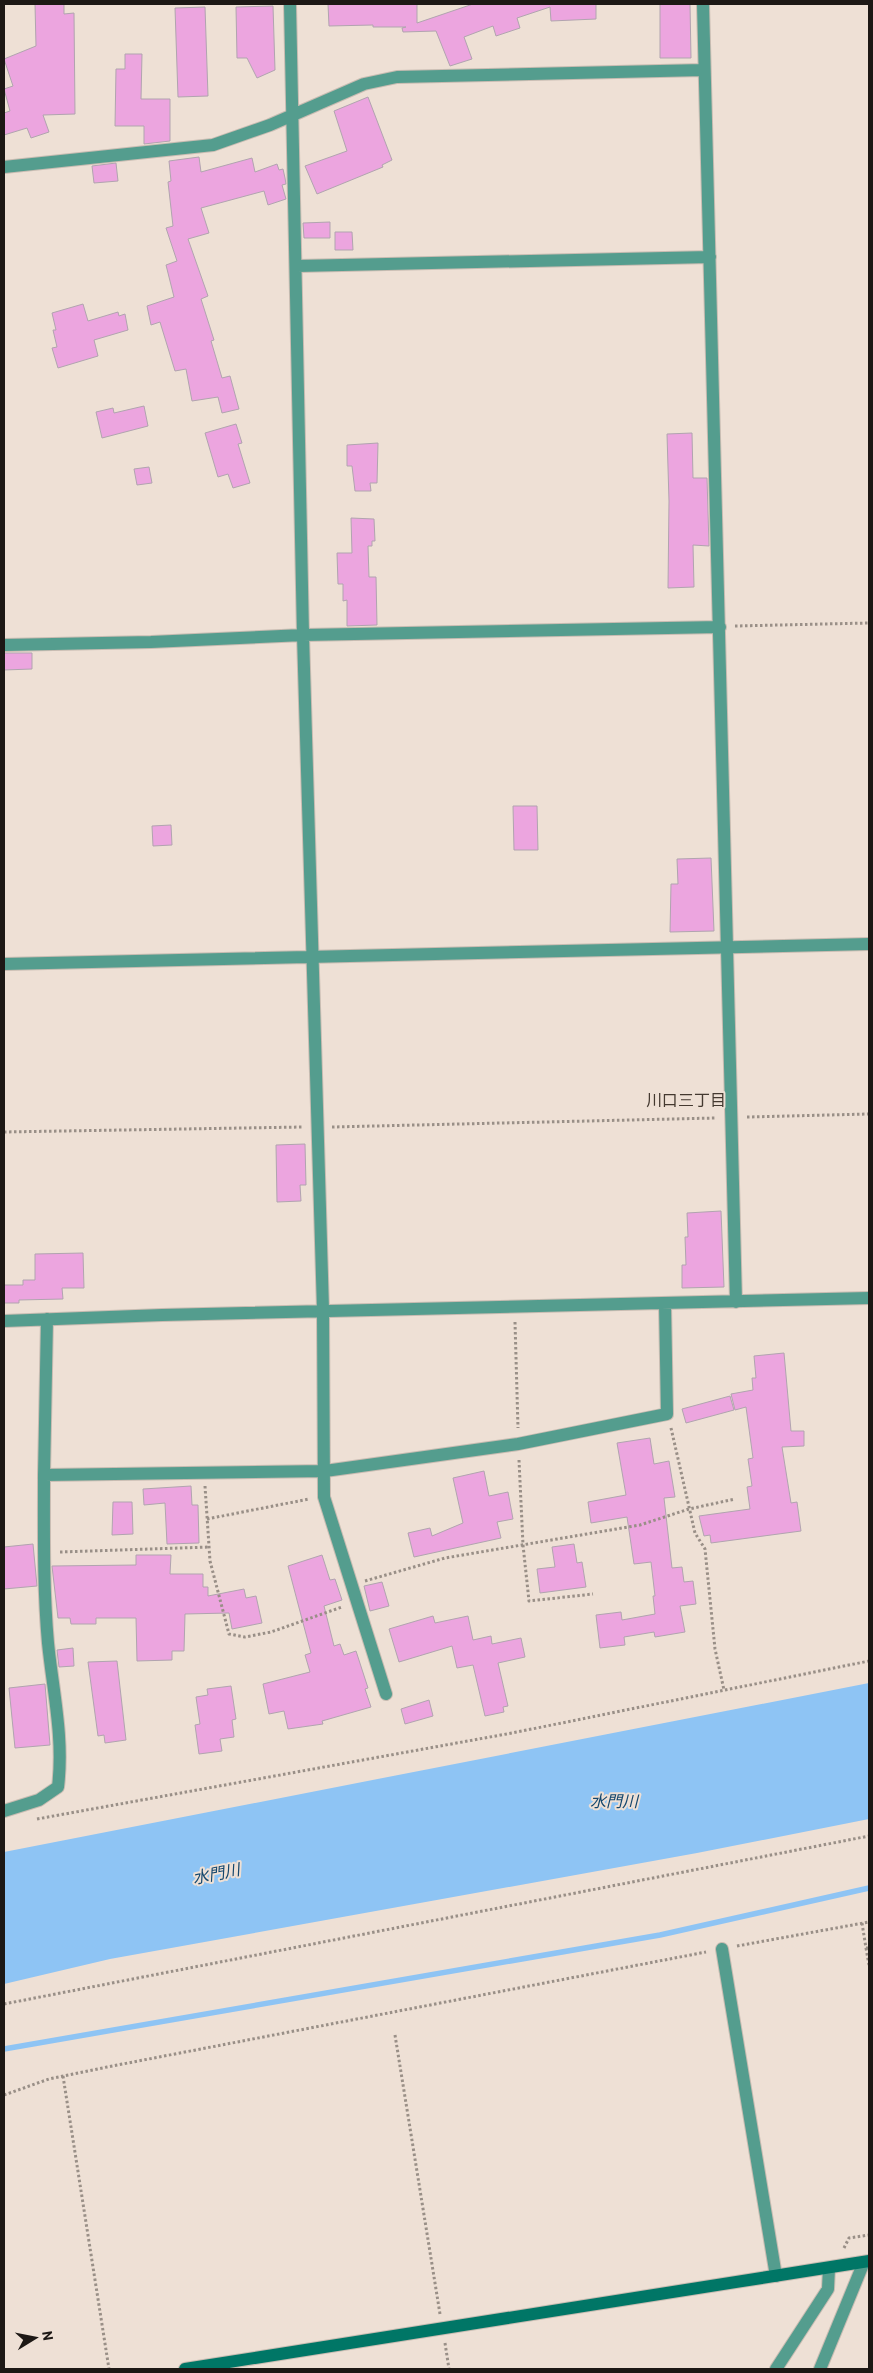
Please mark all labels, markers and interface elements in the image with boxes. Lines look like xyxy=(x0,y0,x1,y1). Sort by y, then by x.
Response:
district label: 川口三丁目 xyxy=(646,1090,726,1109)
water label: 水門川 xyxy=(590,1791,640,1810)
water label: 水門川 xyxy=(191,1859,243,1887)
north arrow xyxy=(10,2313,60,2363)
text: N xyxy=(39,2330,57,2342)

